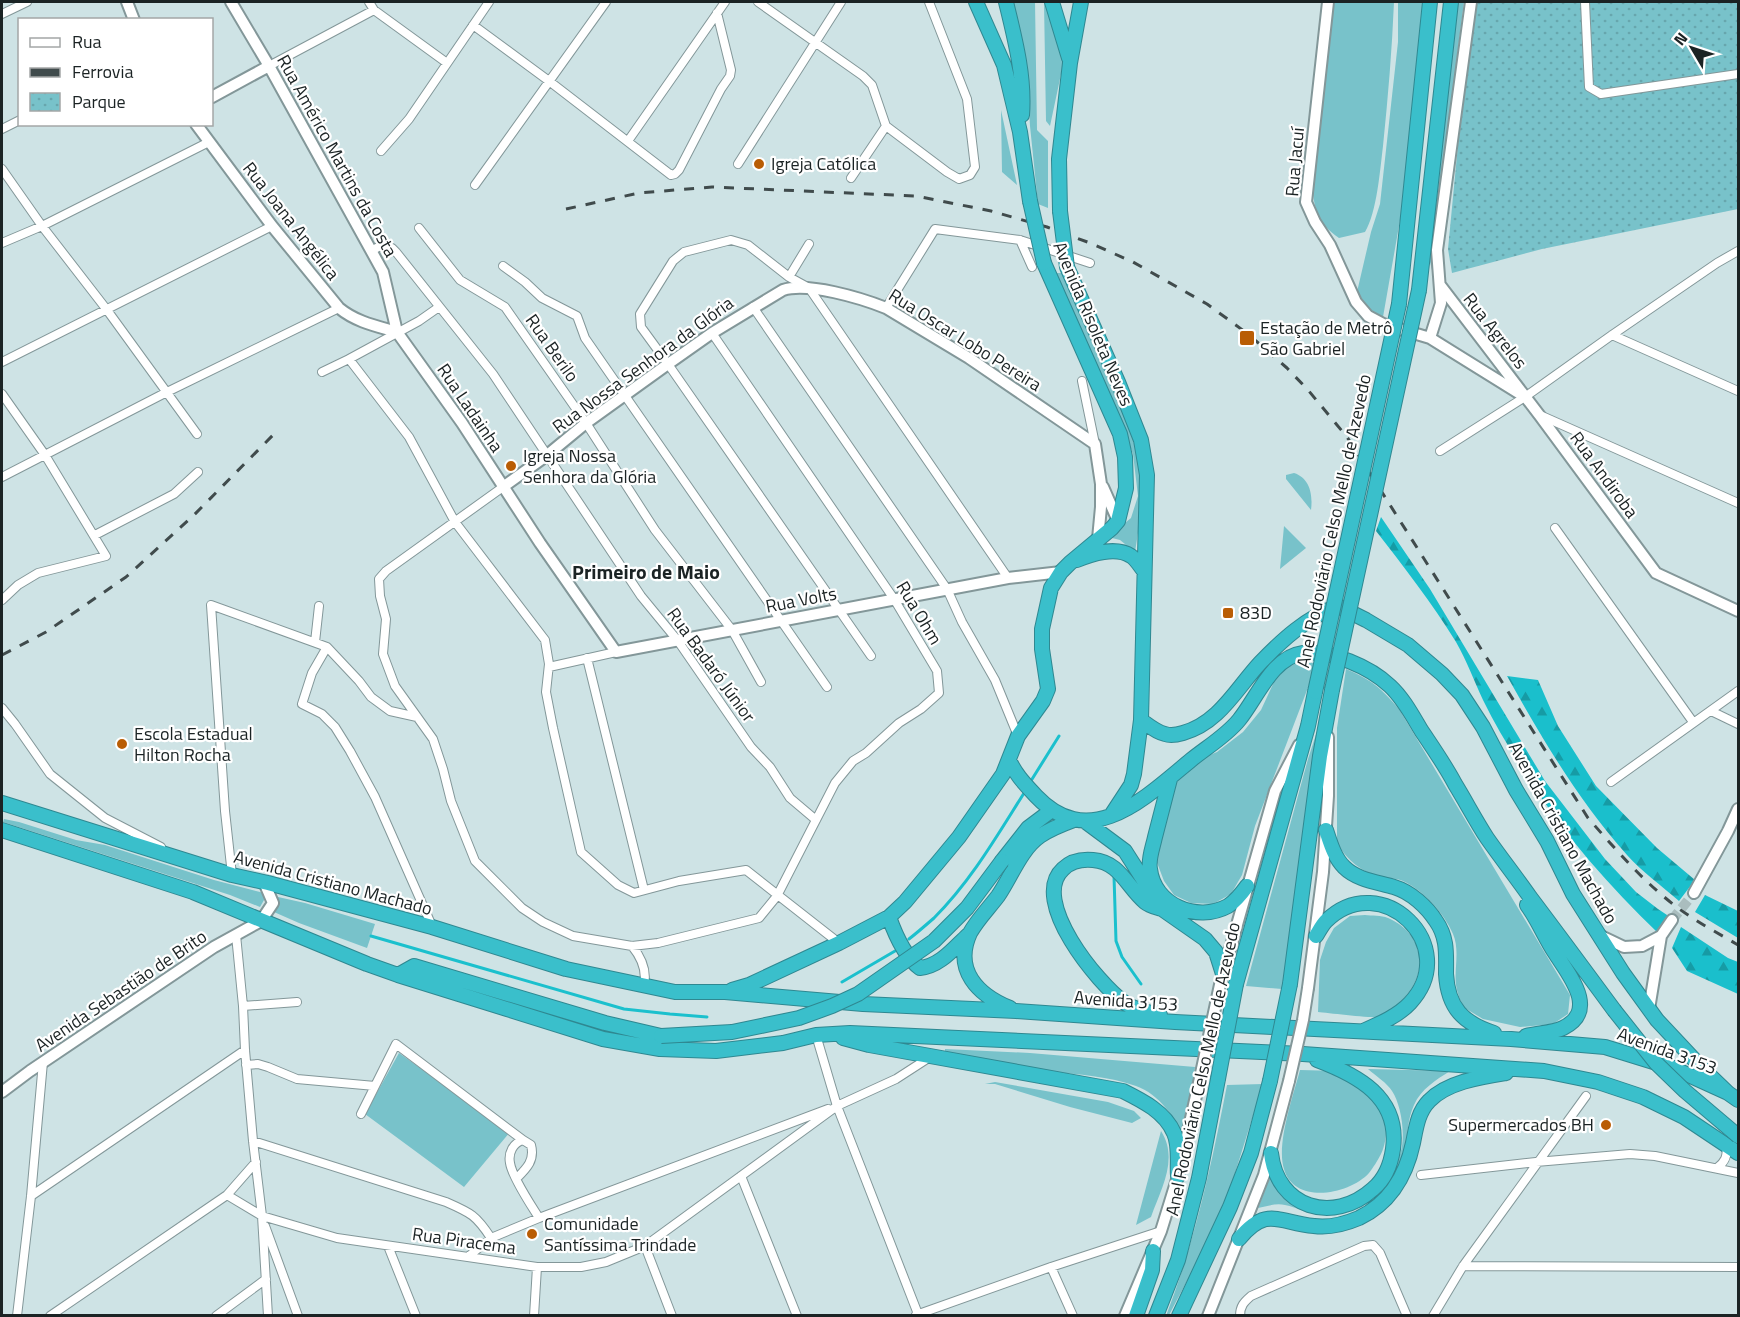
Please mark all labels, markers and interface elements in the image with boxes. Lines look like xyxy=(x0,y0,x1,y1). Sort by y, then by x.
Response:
legend xyxy=(18,18,213,126)
north arrow xyxy=(1662,18,1722,78)
text: N xyxy=(1668,27,1693,50)
text: Rua xyxy=(72,28,102,55)
street label: Rua Américo Martins da Costa xyxy=(270,50,404,262)
text: Ferrovia xyxy=(72,58,133,85)
text: Parque xyxy=(72,88,126,115)
street label: Rua Jacuí xyxy=(1278,124,1311,198)
place label: Igreja Católica xyxy=(771,150,876,177)
street label: Rua Joana Angélica xyxy=(237,156,346,286)
marker: Igreja Católica xyxy=(752,157,766,171)
street label: Avenida Risoleta Neves xyxy=(1047,237,1140,410)
street label: Rua Oscar Lobo Pereira xyxy=(884,282,1047,398)
street label: Rua Agrelos xyxy=(1457,287,1534,375)
street label: Rua Nossa Senhora da Glória xyxy=(547,290,739,440)
street label: Rua Berilo xyxy=(519,308,586,387)
place label: Estação de Metrô São Gabriel xyxy=(1260,314,1393,362)
marker: Estação de Metrô São Gabriel xyxy=(1238,329,1256,347)
street label: Rua Ladainha xyxy=(431,358,510,458)
street label: Anel Rodoviário Celso Mello de Azevedo xyxy=(1289,371,1378,670)
street label: Rua Andiroba xyxy=(1564,426,1645,524)
place label: Igreja Nossa Senhora da Glória xyxy=(523,442,656,490)
marker: Igreja Nossa Senhora da Glória xyxy=(504,459,518,473)
district label: Primeiro de Maio xyxy=(572,556,720,587)
street label: Rua Ohm xyxy=(890,576,949,650)
street label: Rua Volts xyxy=(763,579,839,620)
place label: 83D xyxy=(1240,599,1272,626)
street label: Rua Badaró Júnior xyxy=(661,602,762,728)
marker: 83D xyxy=(1221,606,1235,620)
place label: Escola Estadual Hilton Rocha xyxy=(134,720,253,768)
marker: Escola Estadual Hilton Rocha xyxy=(115,737,129,751)
street label: Avenida Cristiano Machado xyxy=(1502,737,1625,929)
street label: Avenida Cristiano Machado xyxy=(231,843,435,922)
street label: Anel Rodoviário Celso Mello de Azevedo xyxy=(1158,919,1247,1218)
street label: Avenida Sebastião de Brito xyxy=(29,923,212,1058)
street label: Avenida 3153 xyxy=(1073,983,1179,1018)
street label: Avenida 3153 xyxy=(1613,1020,1721,1081)
place label: Supermercados BH xyxy=(1448,1111,1594,1138)
marker: Supermercados BH xyxy=(1599,1118,1613,1132)
place label: Comunidade Santíssima Trindade xyxy=(544,1210,696,1258)
street label: Rua Piracema xyxy=(411,1220,518,1261)
marker: Comunidade Santíssima Trindade xyxy=(525,1227,539,1241)

